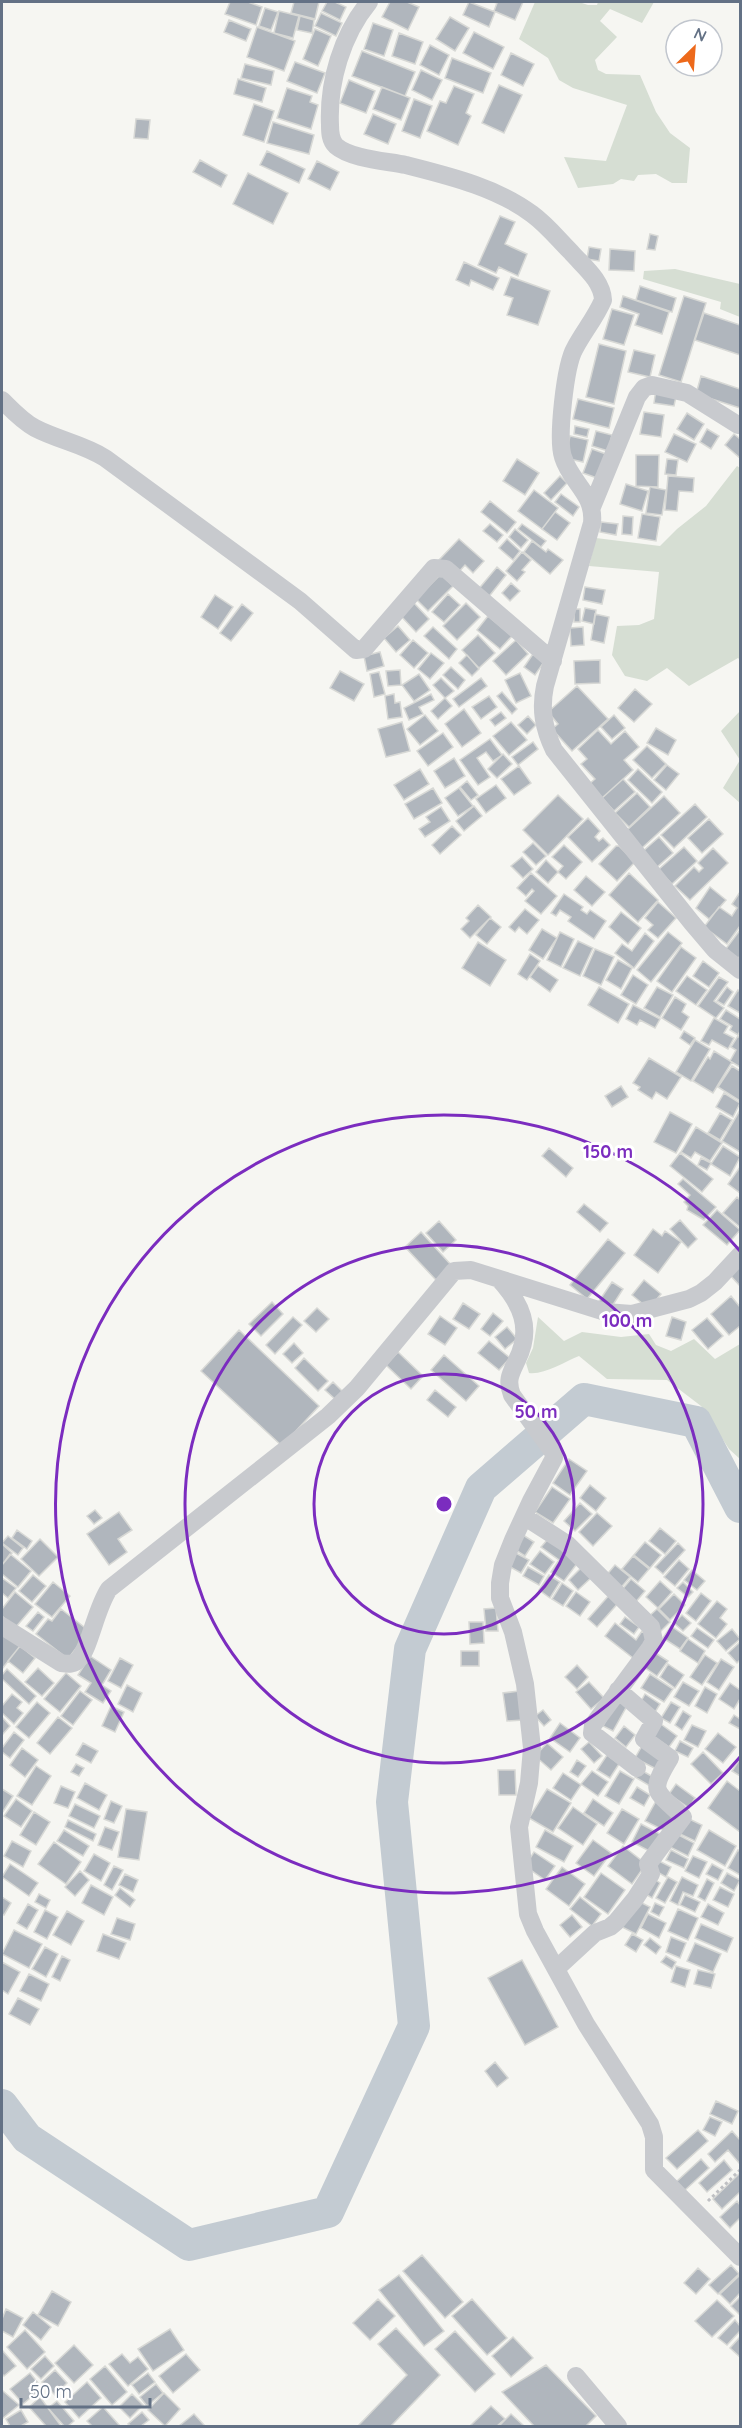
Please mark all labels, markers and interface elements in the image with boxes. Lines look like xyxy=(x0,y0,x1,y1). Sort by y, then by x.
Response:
north arrow xyxy=(664,18,724,78)
text: N xyxy=(691,23,710,46)
text: 150 m xyxy=(583,1140,633,1163)
text: 100 m xyxy=(602,1309,652,1332)
text: 50 m xyxy=(514,1400,558,1423)
centre of rings xyxy=(434,1494,454,1514)
scale bar xyxy=(21,2371,150,2409)
text: 50 m xyxy=(30,2380,72,2403)

